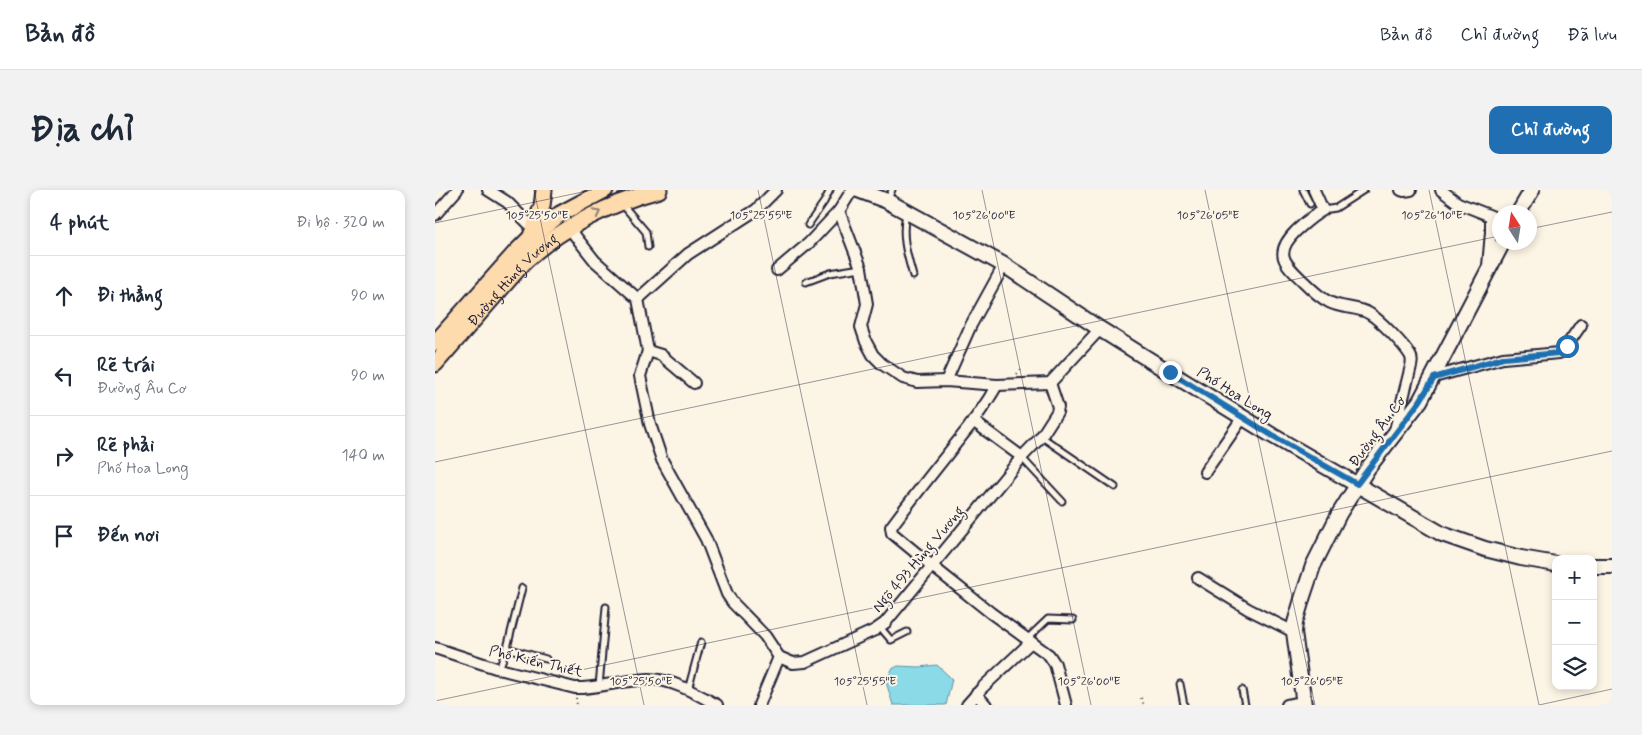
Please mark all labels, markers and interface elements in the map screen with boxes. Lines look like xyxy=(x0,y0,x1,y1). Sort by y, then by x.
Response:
text: Bản đồ xyxy=(25,19,95,50)
text: Bản đồ xyxy=(1380,23,1432,47)
text: Chỉ đường xyxy=(1460,23,1539,47)
text: Đã lưu xyxy=(1567,23,1617,47)
button: Chỉ đường xyxy=(1489,106,1612,154)
text: Địa chỉ xyxy=(30,107,134,153)
north arrow xyxy=(1492,205,1537,250)
text: 105°25'50"E xyxy=(505,208,569,224)
text: 105°25'55"E xyxy=(730,208,792,224)
text: 105°26'00"E xyxy=(953,208,1015,224)
text: 105°26'05"E xyxy=(1177,208,1239,224)
text: 105°26'10"E xyxy=(1401,208,1463,224)
text: 4 phút xyxy=(50,209,109,237)
one-way arrow xyxy=(592,209,601,219)
text: Đi bộ · 320 m xyxy=(296,212,385,233)
street label: Đường Hùng Vương xyxy=(463,229,563,331)
icon: ahead xyxy=(50,282,78,310)
text: Đi thẳng xyxy=(97,283,163,308)
text: 90 m xyxy=(351,285,385,306)
route start xyxy=(1556,335,1579,358)
text: Rẽ trái xyxy=(97,353,155,378)
route end xyxy=(1159,361,1182,384)
icon: left xyxy=(50,362,78,390)
street label: Phố Hoa Long xyxy=(1192,363,1276,426)
text: 90 m xyxy=(351,365,385,386)
text: Đường Âu Cơ xyxy=(97,378,187,399)
street label: Đường Âu Cơ xyxy=(1344,392,1412,472)
text: Rẽ phải xyxy=(97,433,154,458)
icon: right xyxy=(50,442,78,470)
text: 140 m xyxy=(341,445,385,466)
text: Phố Hoa Long xyxy=(97,458,189,479)
street label: Ngõ 493 Hùng Vương xyxy=(868,502,970,618)
icon: arrive xyxy=(50,522,78,550)
text: Đến nơi xyxy=(97,523,159,548)
map controls xyxy=(1552,555,1597,690)
button: + xyxy=(1552,555,1597,600)
button: − xyxy=(1552,600,1597,645)
street label: Phố Kiến Thiết xyxy=(487,641,585,683)
button: layers xyxy=(1552,645,1597,690)
text: 105°25'50"E xyxy=(609,674,673,690)
text: 105°25'55"E xyxy=(834,674,896,690)
text: 105°26'00"E xyxy=(1058,674,1120,690)
text: 105°26'05"E xyxy=(1281,674,1343,690)

